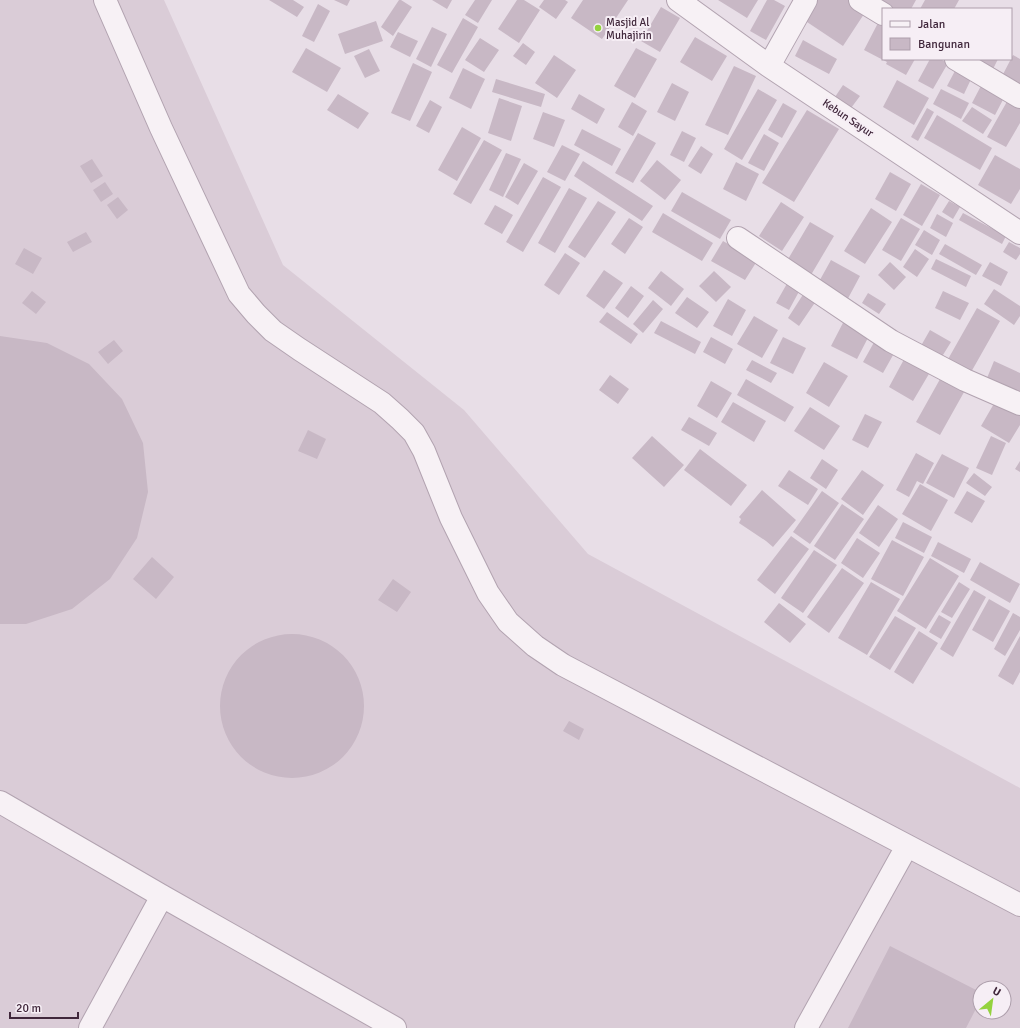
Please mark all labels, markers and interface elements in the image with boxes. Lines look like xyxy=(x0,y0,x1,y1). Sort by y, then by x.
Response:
legend xyxy=(882,8,1012,60)
place label: Masjid Al Muhajirin xyxy=(606,16,652,42)
text: Jalan xyxy=(918,17,945,32)
marker: Masjid Al Muhajirin xyxy=(593,23,603,33)
text: Bangunan xyxy=(918,37,970,52)
street label: Kebun Sayur xyxy=(820,96,876,140)
north arrow xyxy=(972,980,1012,1020)
text: U xyxy=(990,984,1003,999)
scale bar xyxy=(10,994,78,1020)
text: 20 m xyxy=(16,1001,41,1016)

